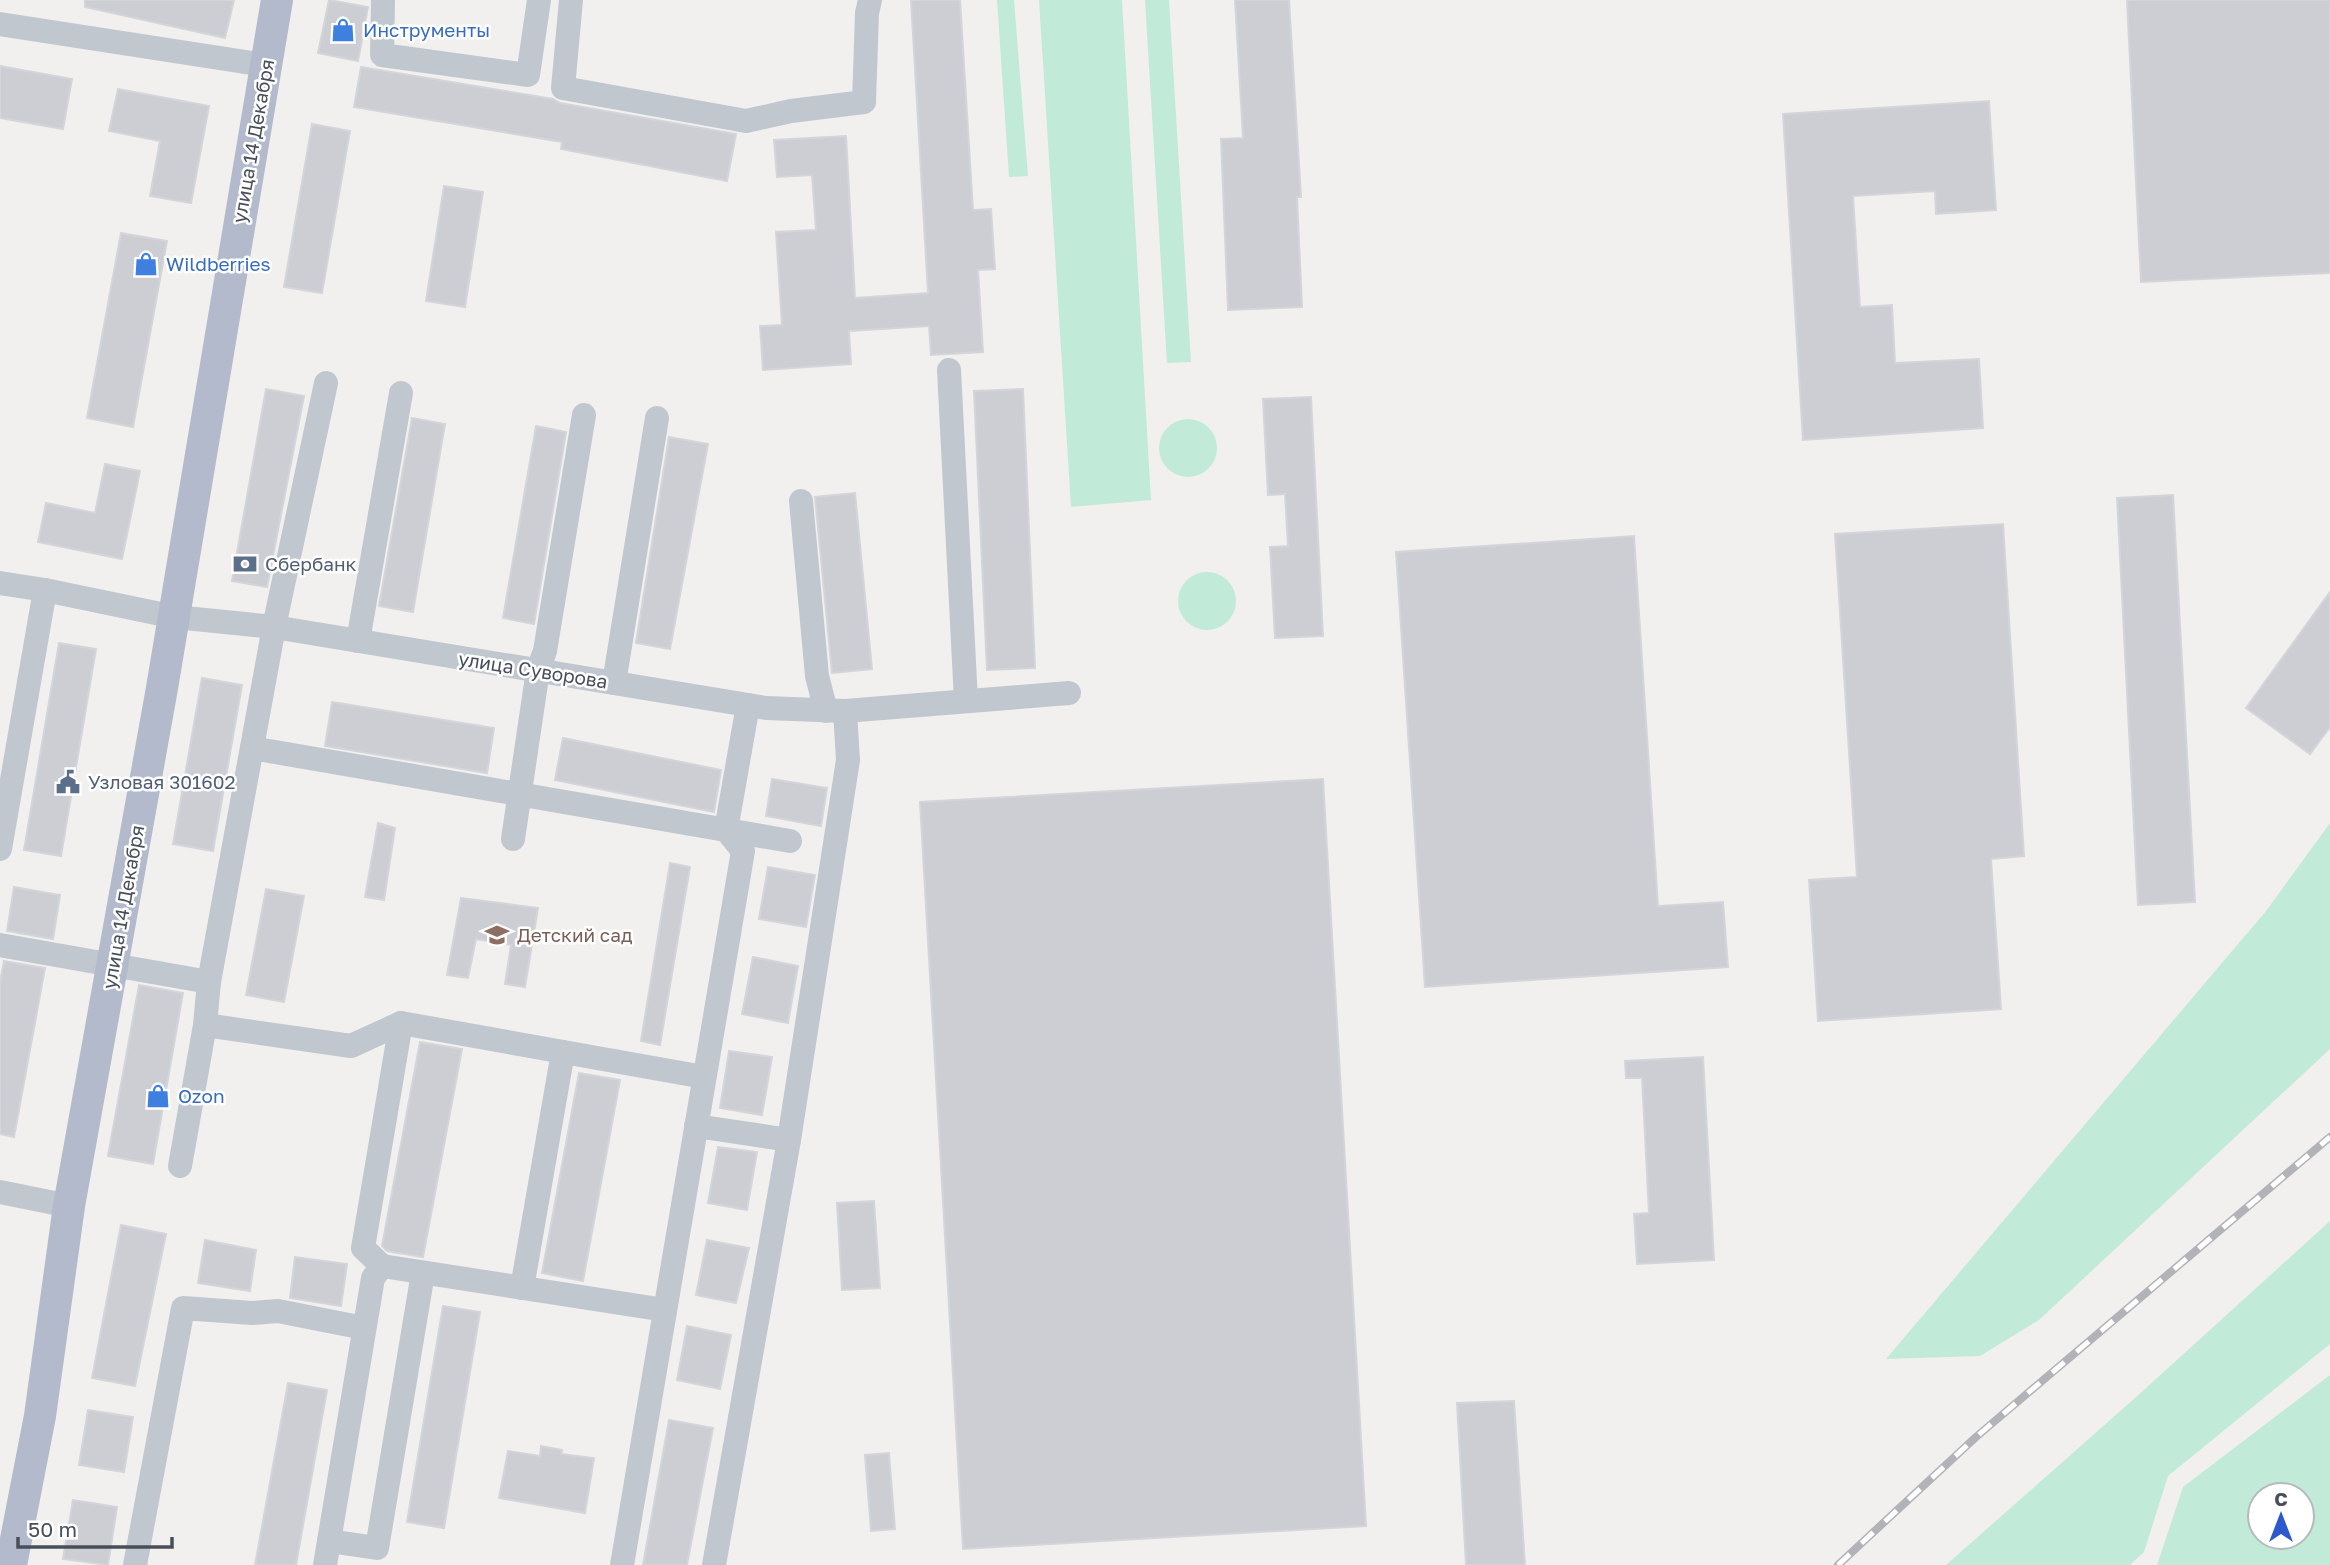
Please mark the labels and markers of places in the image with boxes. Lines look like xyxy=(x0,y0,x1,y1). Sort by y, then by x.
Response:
shop icon: Инструменты xyxy=(329,16,357,44)
place label: Инструменты xyxy=(363,18,490,41)
shop icon: Wildberries xyxy=(132,250,160,278)
place label: Wildberries xyxy=(166,252,271,275)
bank icon: Сбербанк xyxy=(231,550,259,578)
place label: Сбербанк xyxy=(265,552,357,575)
public building icon: Узловая 301602 xyxy=(54,768,82,796)
place label: Узловая 301602 xyxy=(88,770,236,793)
school or university icon: Детский сад xyxy=(483,921,511,949)
place label: Детский сад xyxy=(517,923,633,946)
shop icon: Ozon xyxy=(144,1082,172,1110)
place label: Ozon xyxy=(178,1084,225,1107)

